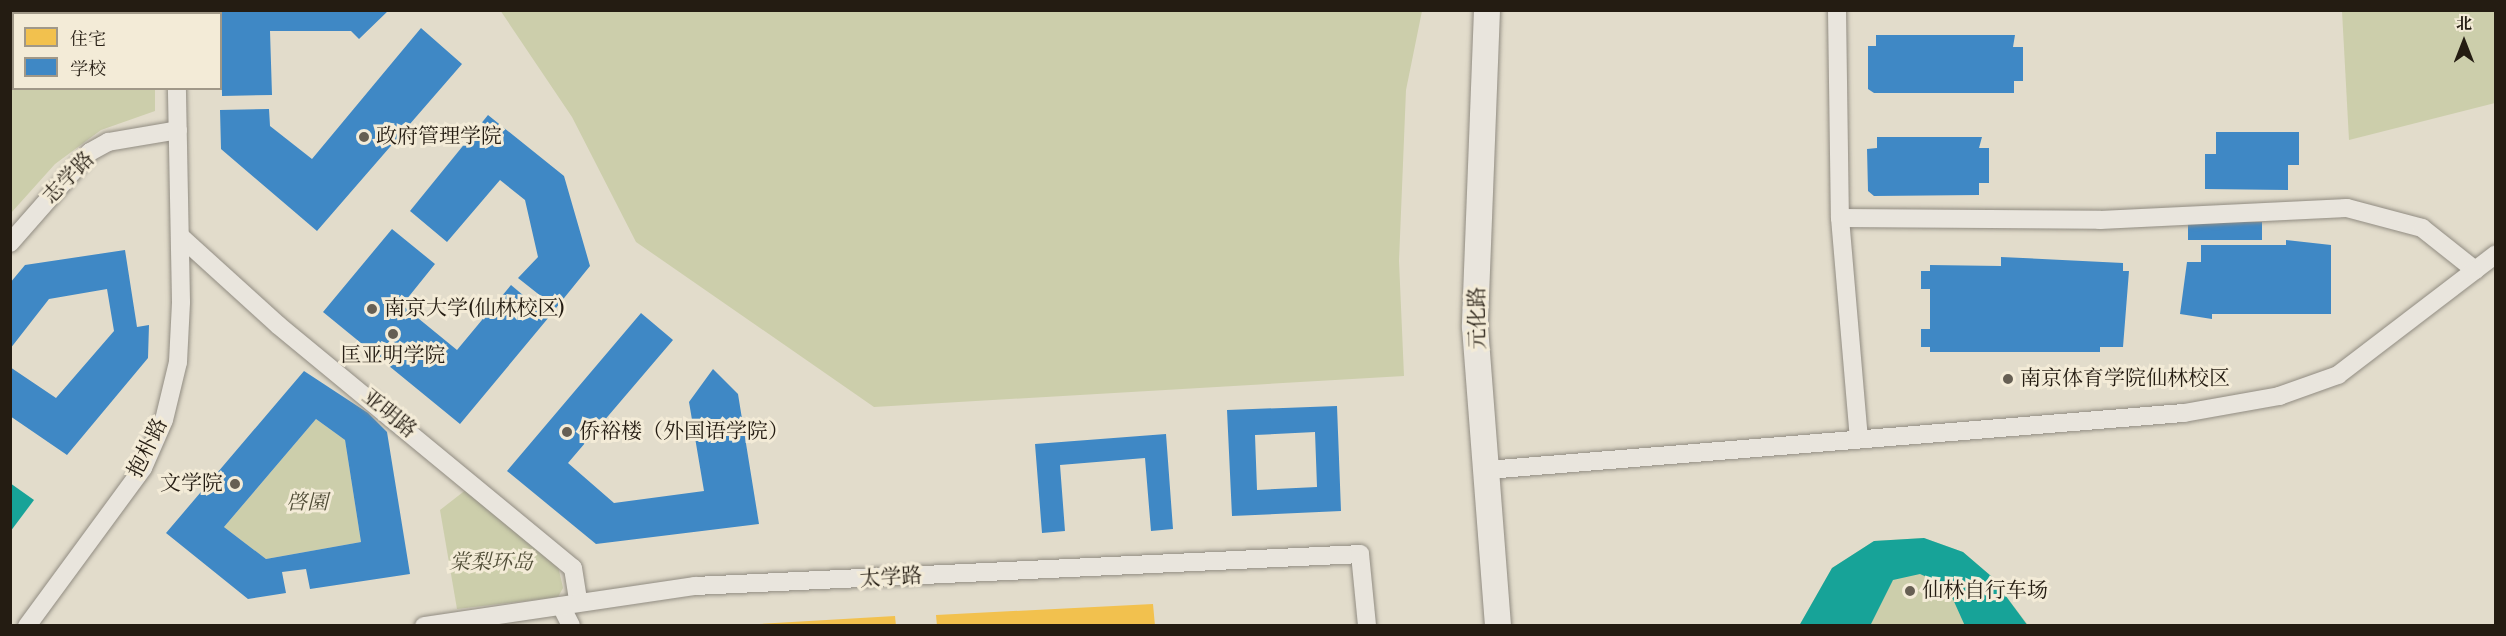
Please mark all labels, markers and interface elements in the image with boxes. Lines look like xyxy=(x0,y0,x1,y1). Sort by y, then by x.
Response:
legend xyxy=(12,12,222,90)
north arrow xyxy=(2434,12,2494,72)
text: 北 xyxy=(2456,14,2472,34)
text: 住宅 xyxy=(70,28,106,51)
text: 学校 xyxy=(70,58,106,81)
place label: 政府管理学院 xyxy=(376,124,502,150)
marker: 政府管理学院 xyxy=(357,130,371,144)
street label: 志学路 xyxy=(38,147,100,209)
street label: 元化路 xyxy=(1465,286,1491,350)
place label: 南京大学(仙林校区) xyxy=(384,296,565,322)
marker: 南京大学(仙林校区) xyxy=(365,302,379,316)
marker: 匡亚明学院 xyxy=(386,327,400,341)
place label: 匡亚明学院 xyxy=(341,343,445,369)
place label: 南京体育学院仙林校区 xyxy=(2020,366,2230,392)
marker: 南京体育学院仙林校区 xyxy=(2001,372,2015,386)
street label: 亚明路 xyxy=(357,384,421,444)
street label: 抱朴路 xyxy=(123,414,173,482)
place label: 侨裕楼（外国语学院） xyxy=(579,419,789,445)
marker: 侨裕楼（外国语学院） xyxy=(560,425,574,439)
place label: 文学院 xyxy=(160,471,223,497)
marker: 文学院 xyxy=(228,477,242,491)
park label: 啓園 xyxy=(286,490,328,516)
park label: 棠梨环岛 xyxy=(449,550,533,576)
street label: 太学路 xyxy=(859,563,923,593)
place label: 仙林自行车场 xyxy=(1922,578,2048,604)
marker: 仙林自行车场 xyxy=(1903,584,1917,598)

